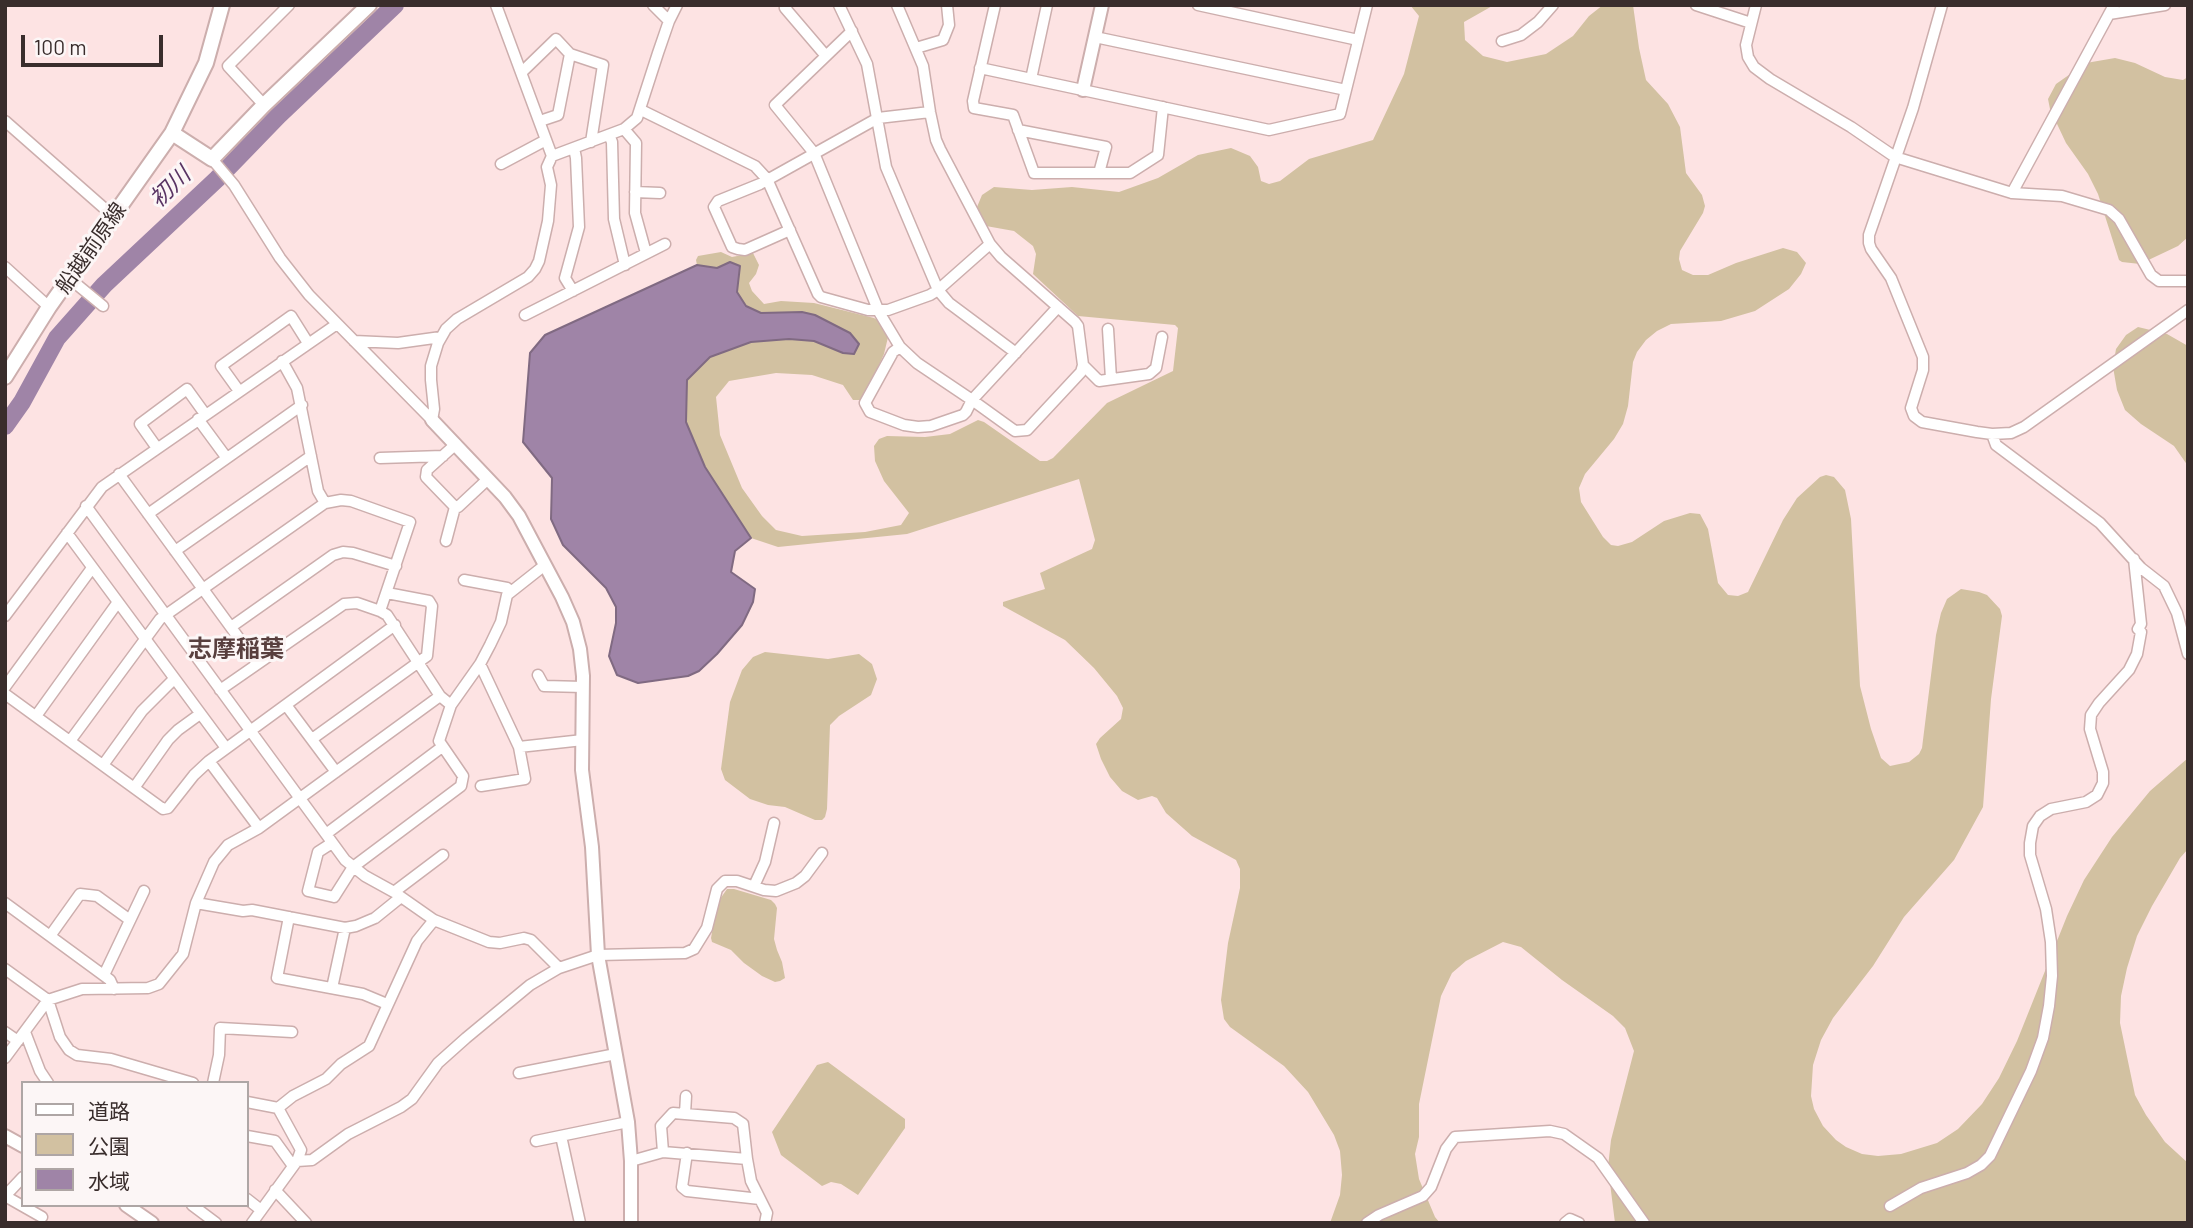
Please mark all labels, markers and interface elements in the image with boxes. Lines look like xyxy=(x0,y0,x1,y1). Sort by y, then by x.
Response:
scale bar xyxy=(24,21,166,65)
text: 100 m xyxy=(34,34,87,59)
water label: 初川 xyxy=(144,161,196,213)
street label: 船越前原線 xyxy=(51,198,131,298)
district label: 志摩稲葉 xyxy=(188,635,284,663)
legend xyxy=(21,1081,248,1207)
text: 道路 xyxy=(88,1098,130,1123)
text: 公園 xyxy=(88,1133,130,1158)
text: 水域 xyxy=(88,1168,130,1193)

